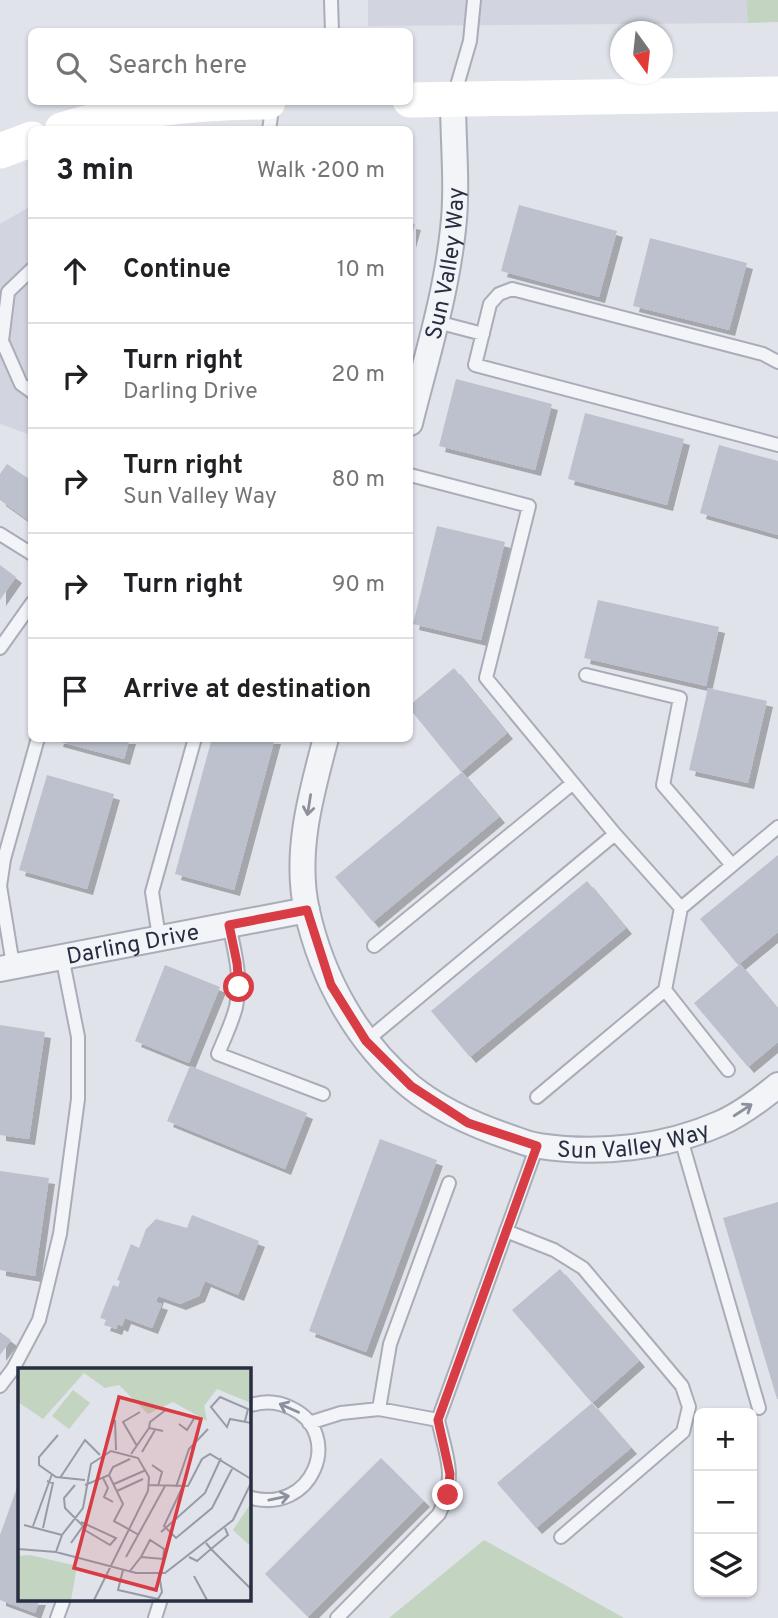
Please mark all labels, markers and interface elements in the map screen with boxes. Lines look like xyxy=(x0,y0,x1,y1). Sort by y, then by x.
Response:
north arrow xyxy=(610,21,673,84)
search box xyxy=(28,28,413,105)
icon: search xyxy=(52,48,90,86)
text: Search here xyxy=(108,50,247,83)
text: 3 min xyxy=(56,153,134,190)
text: Walk · 200 m xyxy=(257,157,385,186)
street label: Sun Valley Way xyxy=(420,187,472,343)
icon: ahead xyxy=(56,252,94,290)
text: Continue xyxy=(123,254,231,287)
text: 10 m xyxy=(337,256,385,285)
text: Turn right xyxy=(123,345,243,378)
icon: right xyxy=(56,357,94,395)
text: 20 m xyxy=(331,361,385,390)
text: Darling Drive xyxy=(123,378,258,407)
text: Turn right xyxy=(123,450,243,483)
icon: right xyxy=(56,462,94,500)
text: 80 m xyxy=(332,466,385,495)
text: Sun Valley Way xyxy=(123,483,277,512)
icon: right xyxy=(56,567,94,605)
text: Turn right xyxy=(123,569,243,602)
text: 90 m xyxy=(332,571,385,600)
icon: arrive xyxy=(56,672,94,710)
text: Arrive at destination xyxy=(123,674,371,707)
one-way arrow xyxy=(302,793,315,816)
street label: Darling Drive xyxy=(64,919,202,973)
route start xyxy=(223,971,254,1002)
one-way arrow xyxy=(732,1103,752,1117)
street label: Sun Valley Way xyxy=(556,1117,714,1167)
inset map xyxy=(18,1368,250,1600)
one-way arrow xyxy=(279,1401,300,1414)
map controls xyxy=(694,1408,757,1597)
button: + xyxy=(694,1408,757,1471)
button: − xyxy=(694,1471,757,1534)
route end xyxy=(432,1479,463,1510)
one-way arrow xyxy=(267,1491,290,1505)
button: layers xyxy=(694,1534,757,1597)

